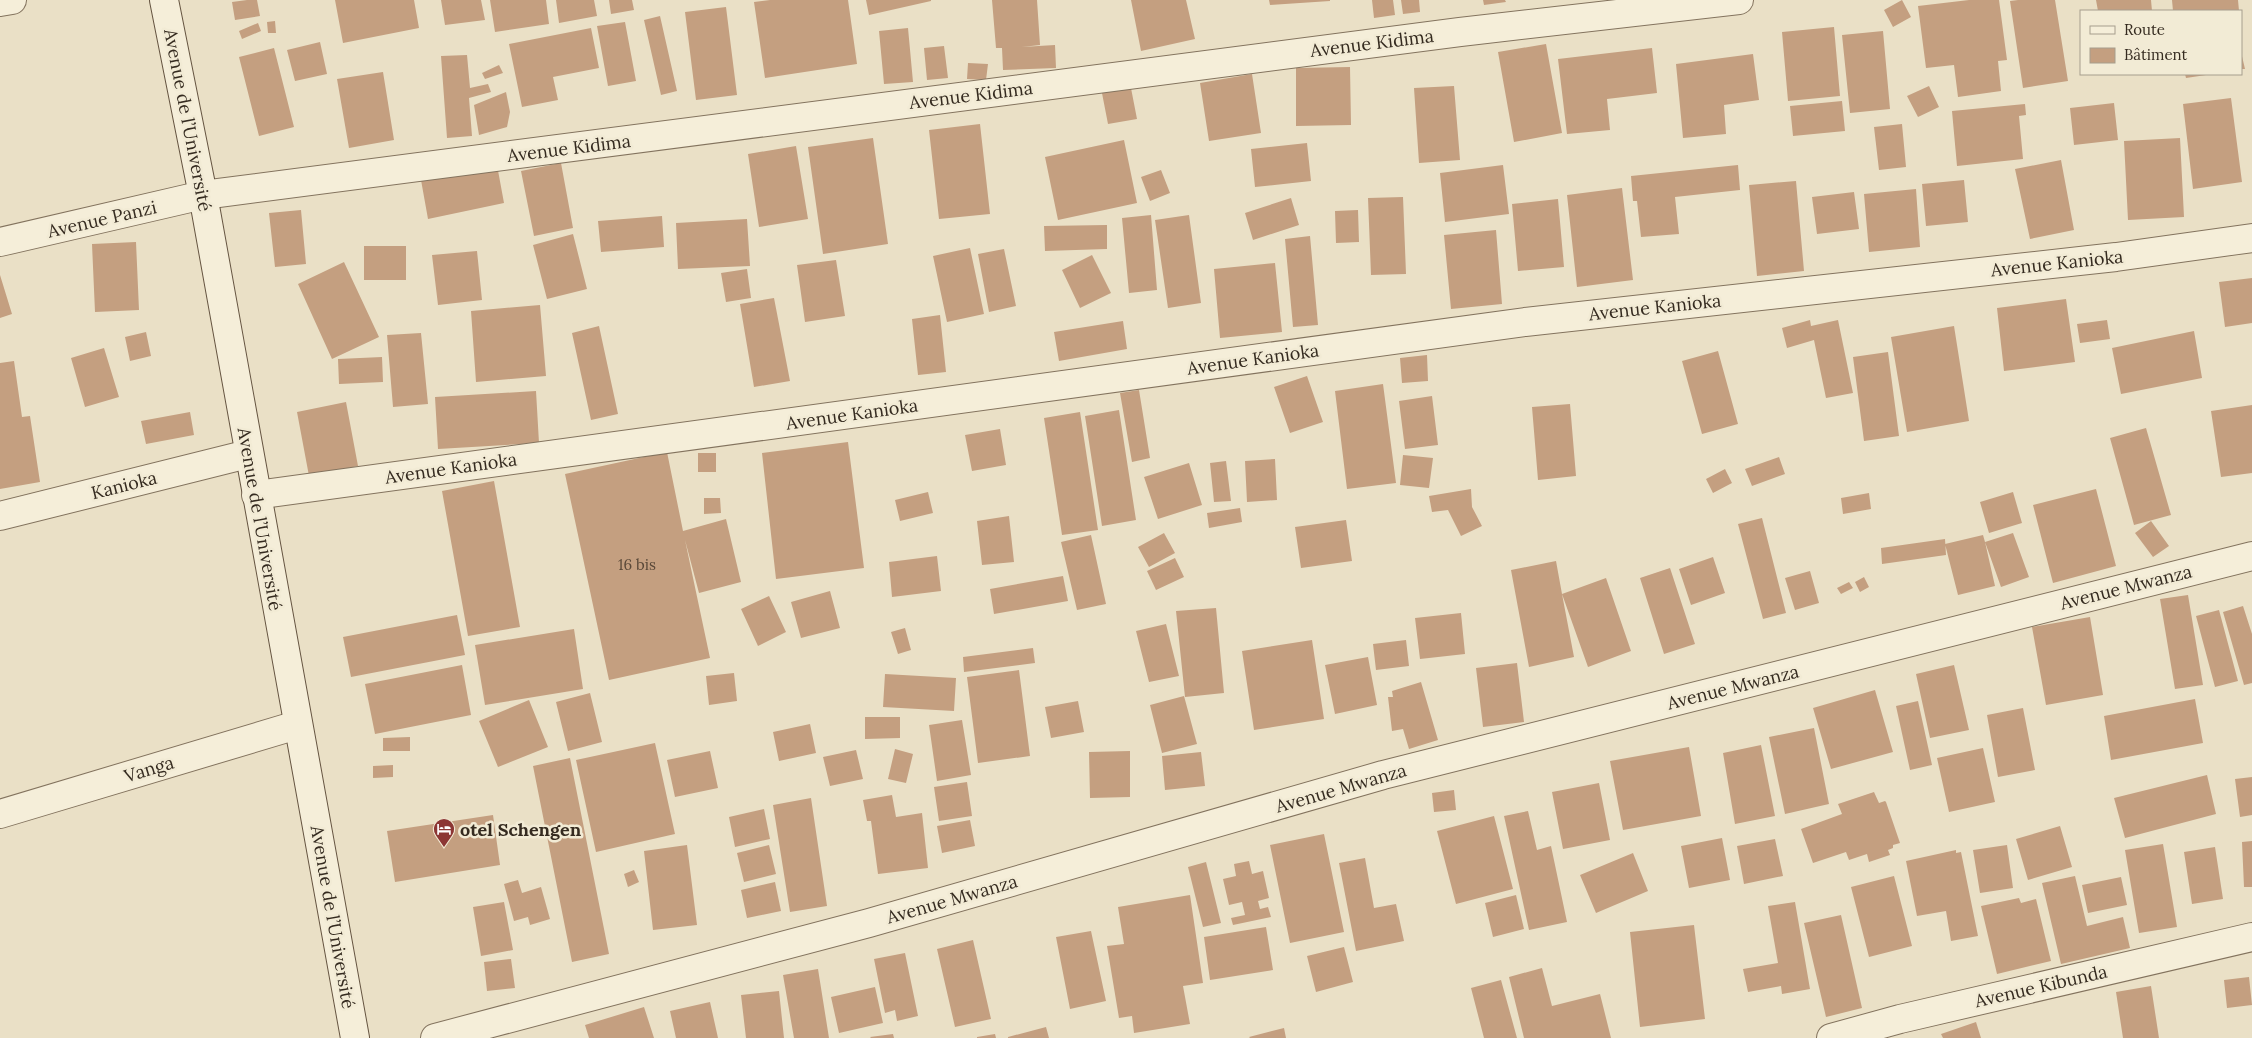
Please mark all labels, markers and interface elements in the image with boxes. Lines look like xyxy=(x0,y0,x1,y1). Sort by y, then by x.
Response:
legend xyxy=(2080,10,2242,75)
text: Route xyxy=(2124,20,2165,39)
street label: Avenue Kidima xyxy=(1308,24,1435,62)
street label: Avenue de l’Université xyxy=(159,26,217,214)
text: Bâtiment xyxy=(2124,45,2187,64)
street label: Avenue Kidima xyxy=(907,76,1034,114)
street label: Avenue Kidima xyxy=(505,129,632,167)
street label: Avenue Panzi xyxy=(44,195,159,243)
street label: Avenue Kanioka xyxy=(1989,245,2124,281)
street label: Avenue Kanioka xyxy=(1587,289,1722,325)
street label: Avenue Kanioka xyxy=(1185,338,1320,380)
street label: Avenue Kanioka xyxy=(784,393,919,435)
street label: Avenue de l’Université xyxy=(232,425,287,613)
street label: Avenue Kanioka xyxy=(383,447,518,489)
street label: Kanioka xyxy=(89,466,159,504)
house number: 16 bis xyxy=(618,555,656,574)
street label: Avenue Mwanza xyxy=(2057,559,2194,615)
street label: Avenue Mwanza xyxy=(1664,659,1801,715)
street label: Vanga xyxy=(120,751,177,788)
street label: Avenue Mwanza xyxy=(1272,758,1409,818)
hotel icon: otel Schengen xyxy=(432,817,456,848)
place label: otel Schengen xyxy=(460,818,582,841)
street label: Avenue de l’Université xyxy=(305,823,360,1011)
street label: Avenue Mwanza xyxy=(883,869,1020,929)
street label: Avenue Kibunda xyxy=(1971,960,2110,1013)

